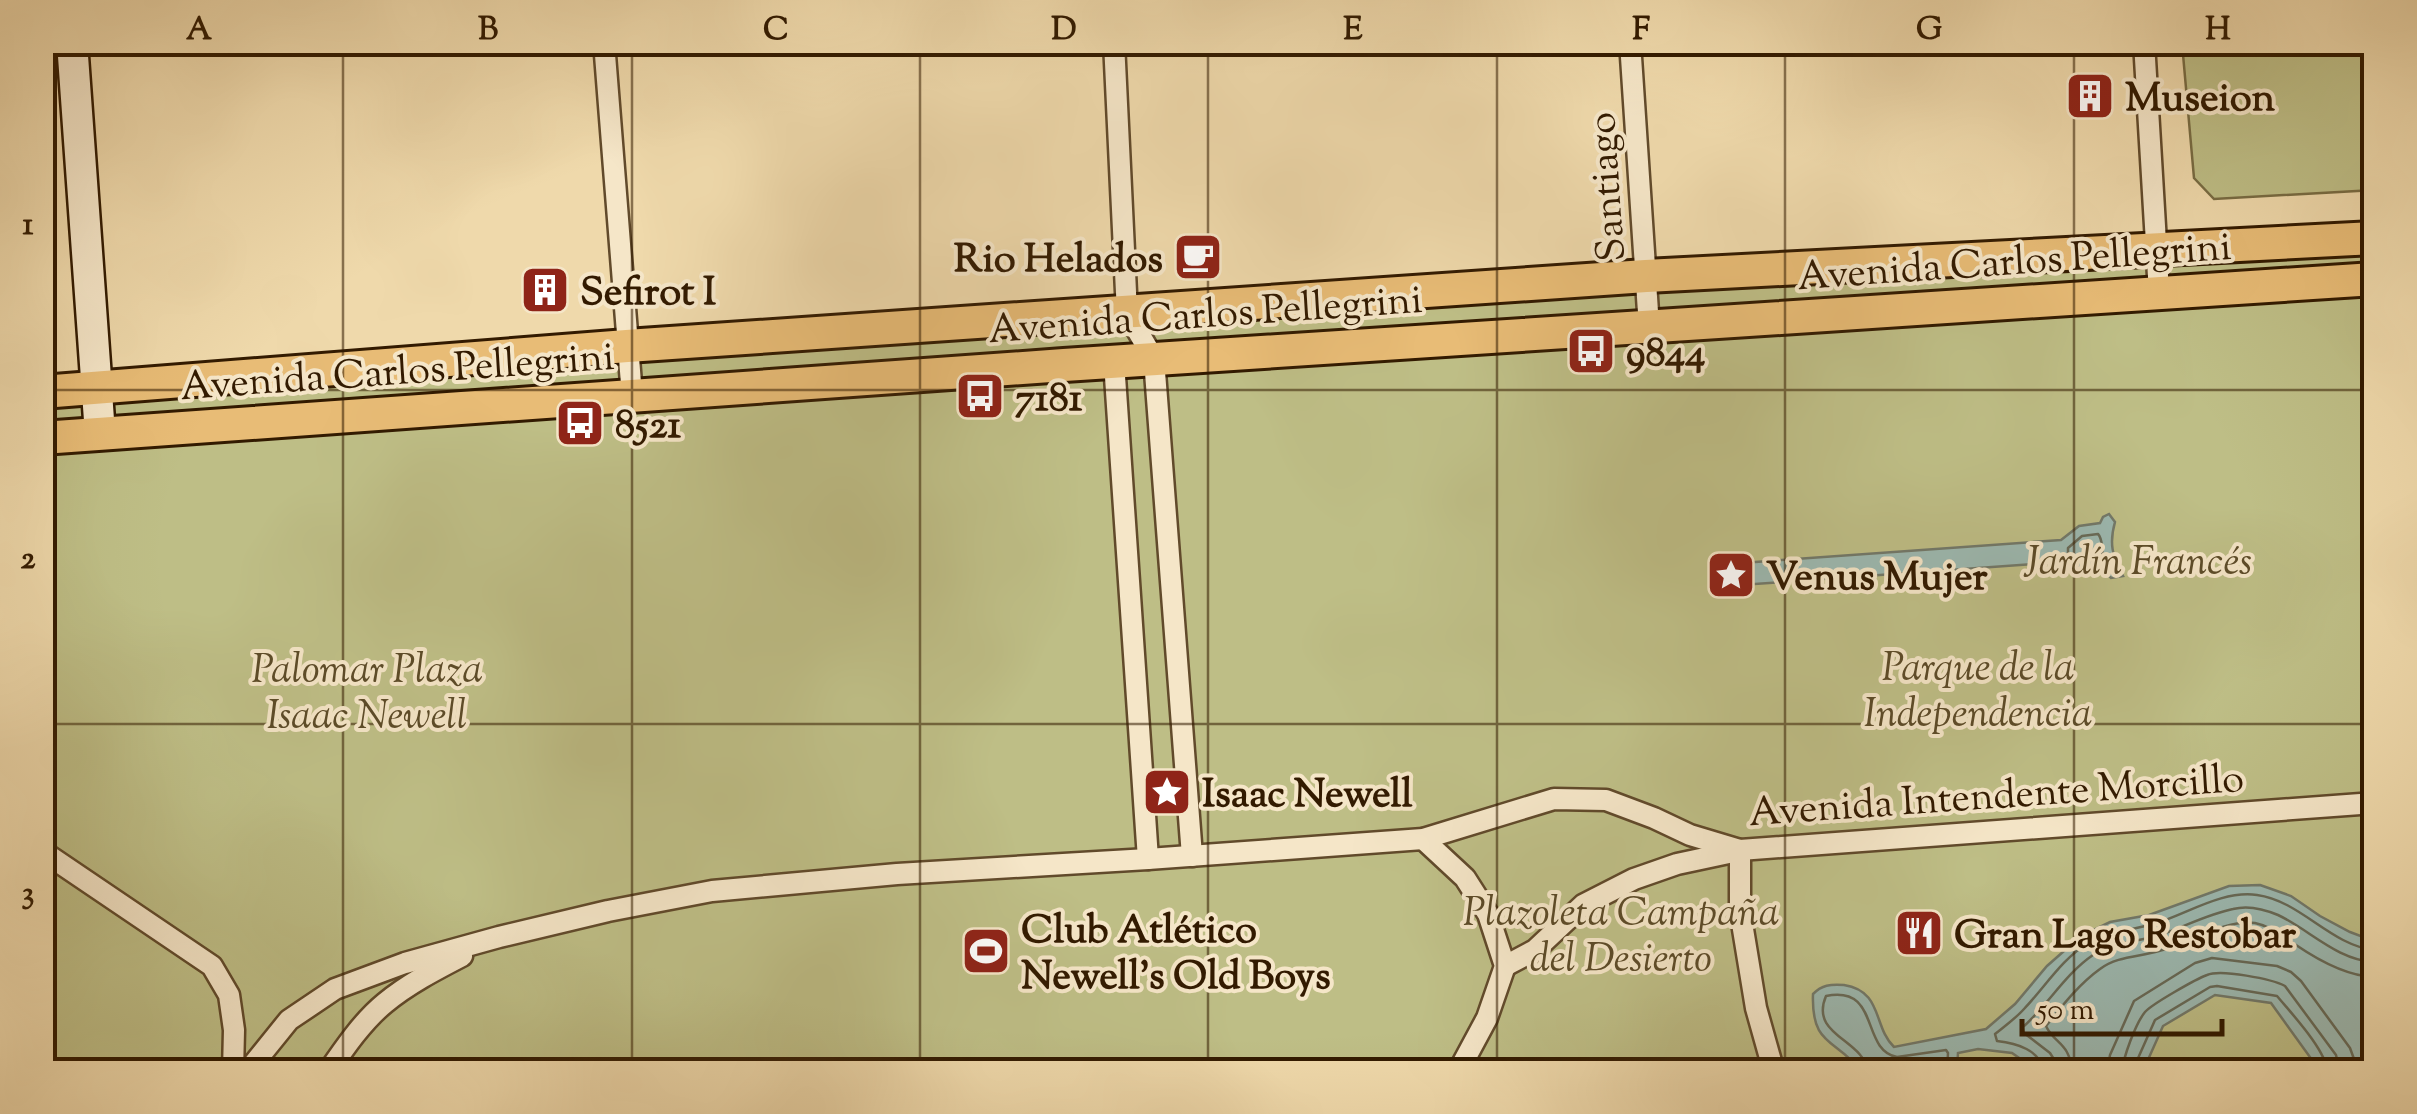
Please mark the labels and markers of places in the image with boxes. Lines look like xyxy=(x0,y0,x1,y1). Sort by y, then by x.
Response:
building icon: Museion xyxy=(2064,70,2116,122)
place label: Museion xyxy=(2125,72,2276,129)
cafe icon: Rio Helados xyxy=(1172,231,1224,283)
place label: Rio Helados xyxy=(954,233,1163,290)
building icon: Sefirot I xyxy=(519,264,571,316)
place label: Sefirot I xyxy=(580,266,716,323)
bus stop icon: 9844 xyxy=(1565,325,1617,377)
place label: 9844 xyxy=(1626,327,1705,384)
bus stop icon: 7181 xyxy=(954,370,1006,422)
place label: 7181 xyxy=(1015,372,1083,429)
bus stop icon: 8521 xyxy=(554,397,606,449)
place label: 8521 xyxy=(615,399,681,456)
place icon: Venus Mujer xyxy=(1705,549,1757,601)
place label: Venus Mujer xyxy=(1766,551,1989,608)
place icon: Isaac Newell xyxy=(1141,766,1193,818)
place label: Isaac Newell xyxy=(1202,768,1414,825)
place label: Club Atlético Newell's Old Boys xyxy=(1021,904,1331,1007)
restaurant icon: Gran Lago Restobar xyxy=(1893,907,1945,959)
place label: Gran Lago Restobar xyxy=(1954,909,2297,966)
sports icon: Club Atlético Newell's Old Boys xyxy=(960,925,1012,977)

